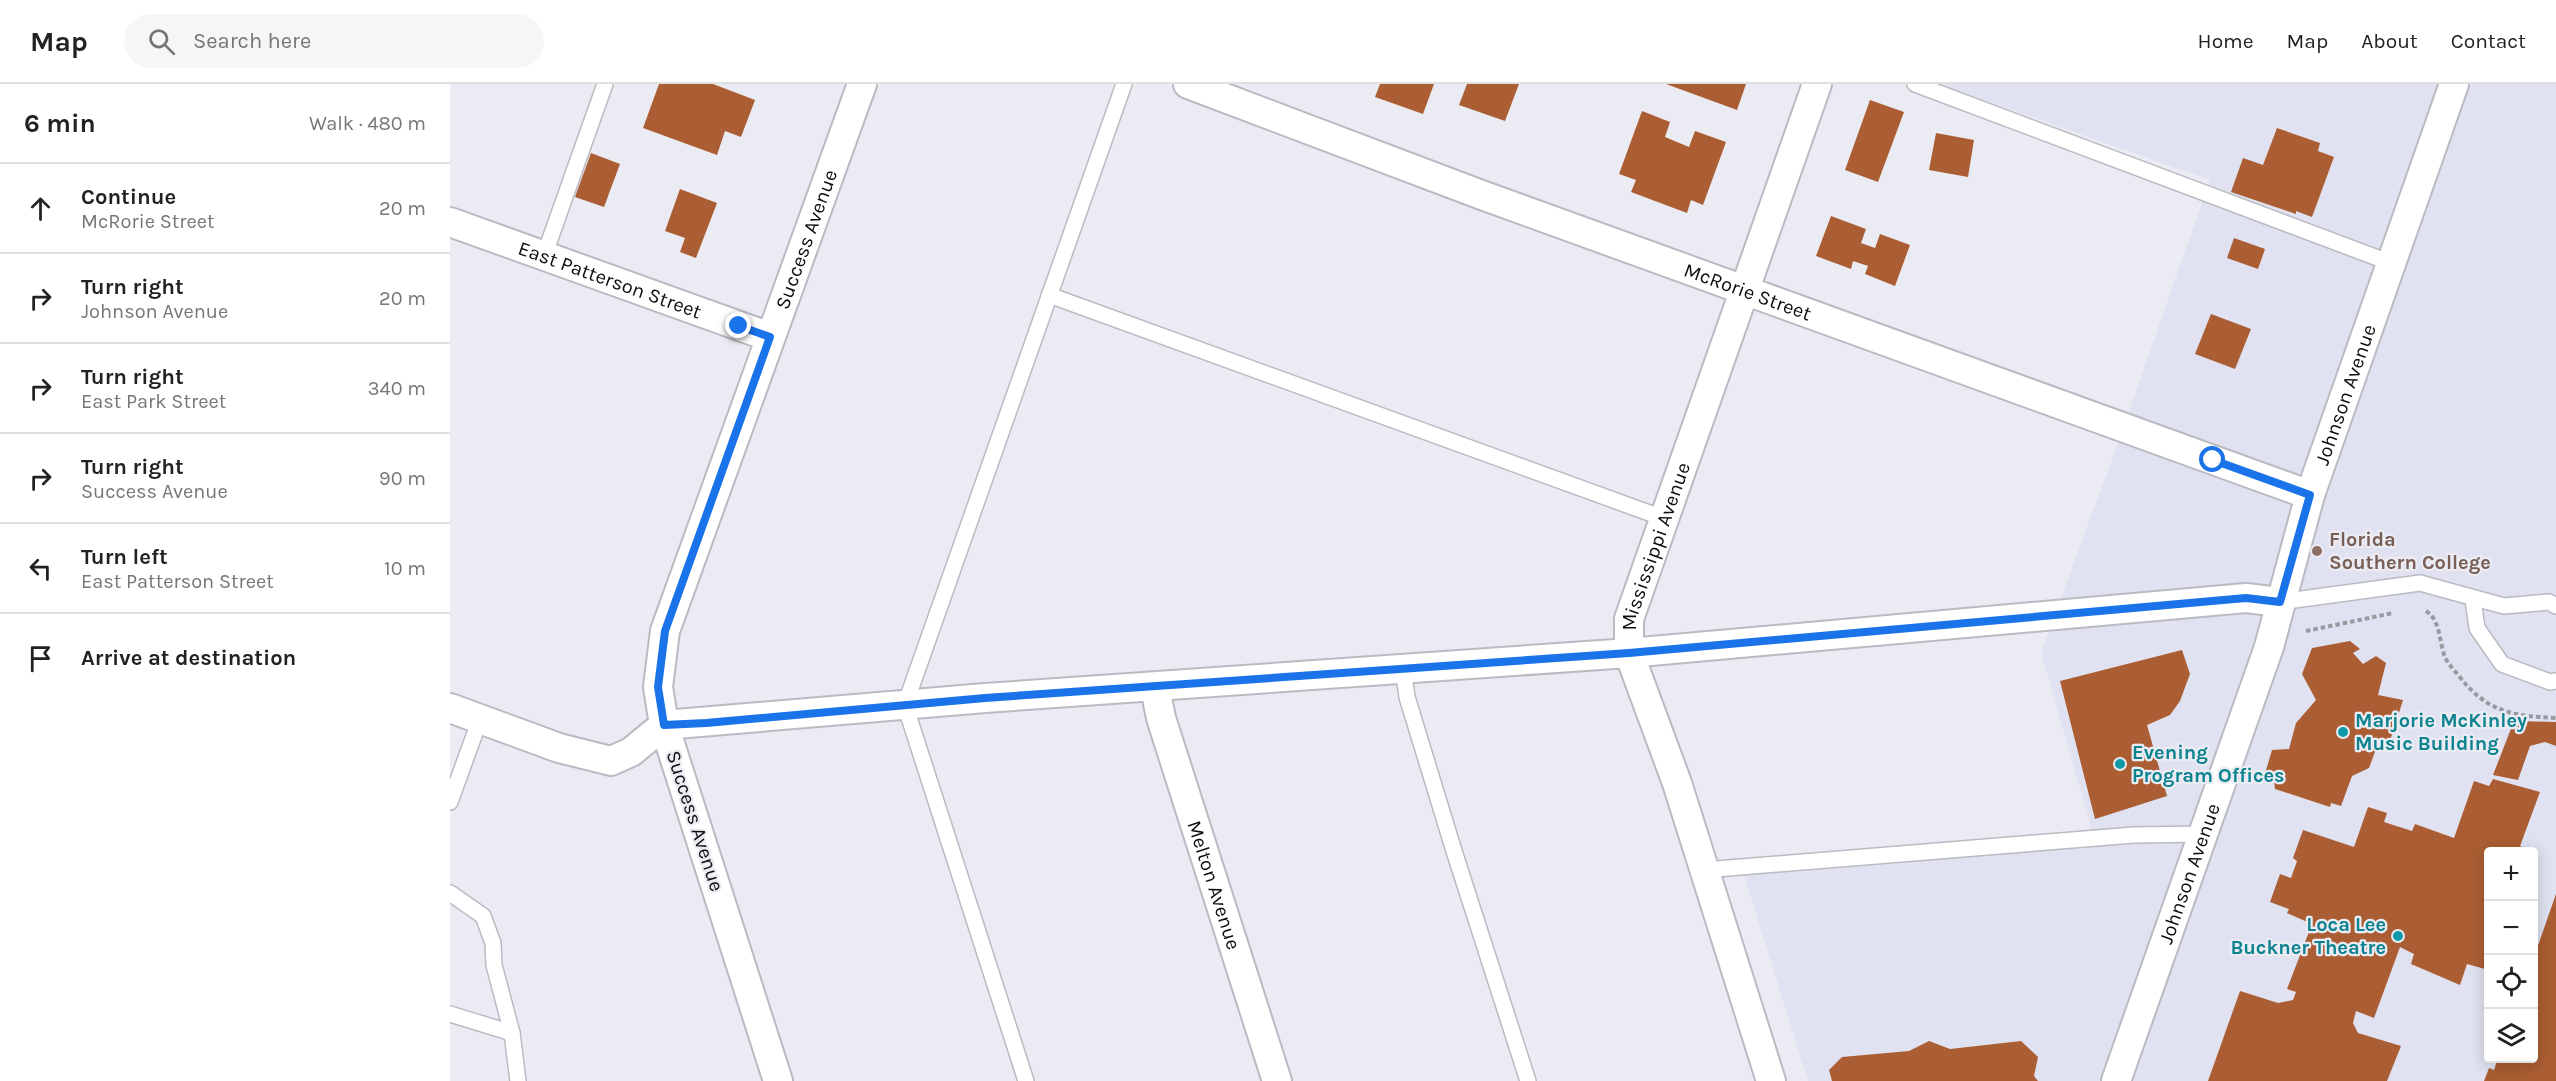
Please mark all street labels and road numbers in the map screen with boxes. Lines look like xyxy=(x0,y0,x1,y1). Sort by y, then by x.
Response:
street label: Success Avenue xyxy=(770,166,842,312)
street label: East Patterson Street xyxy=(515,236,705,323)
street label: McRorie Street xyxy=(1681,258,1815,325)
street label: Johnson Avenue xyxy=(2310,321,2380,468)
street label: Mississippi Avenue xyxy=(1618,459,1695,631)
street label: Success Avenue xyxy=(661,748,729,894)
street label: Johnson Avenue xyxy=(2154,800,2224,947)
street label: Melton Avenue xyxy=(1183,818,1246,952)

